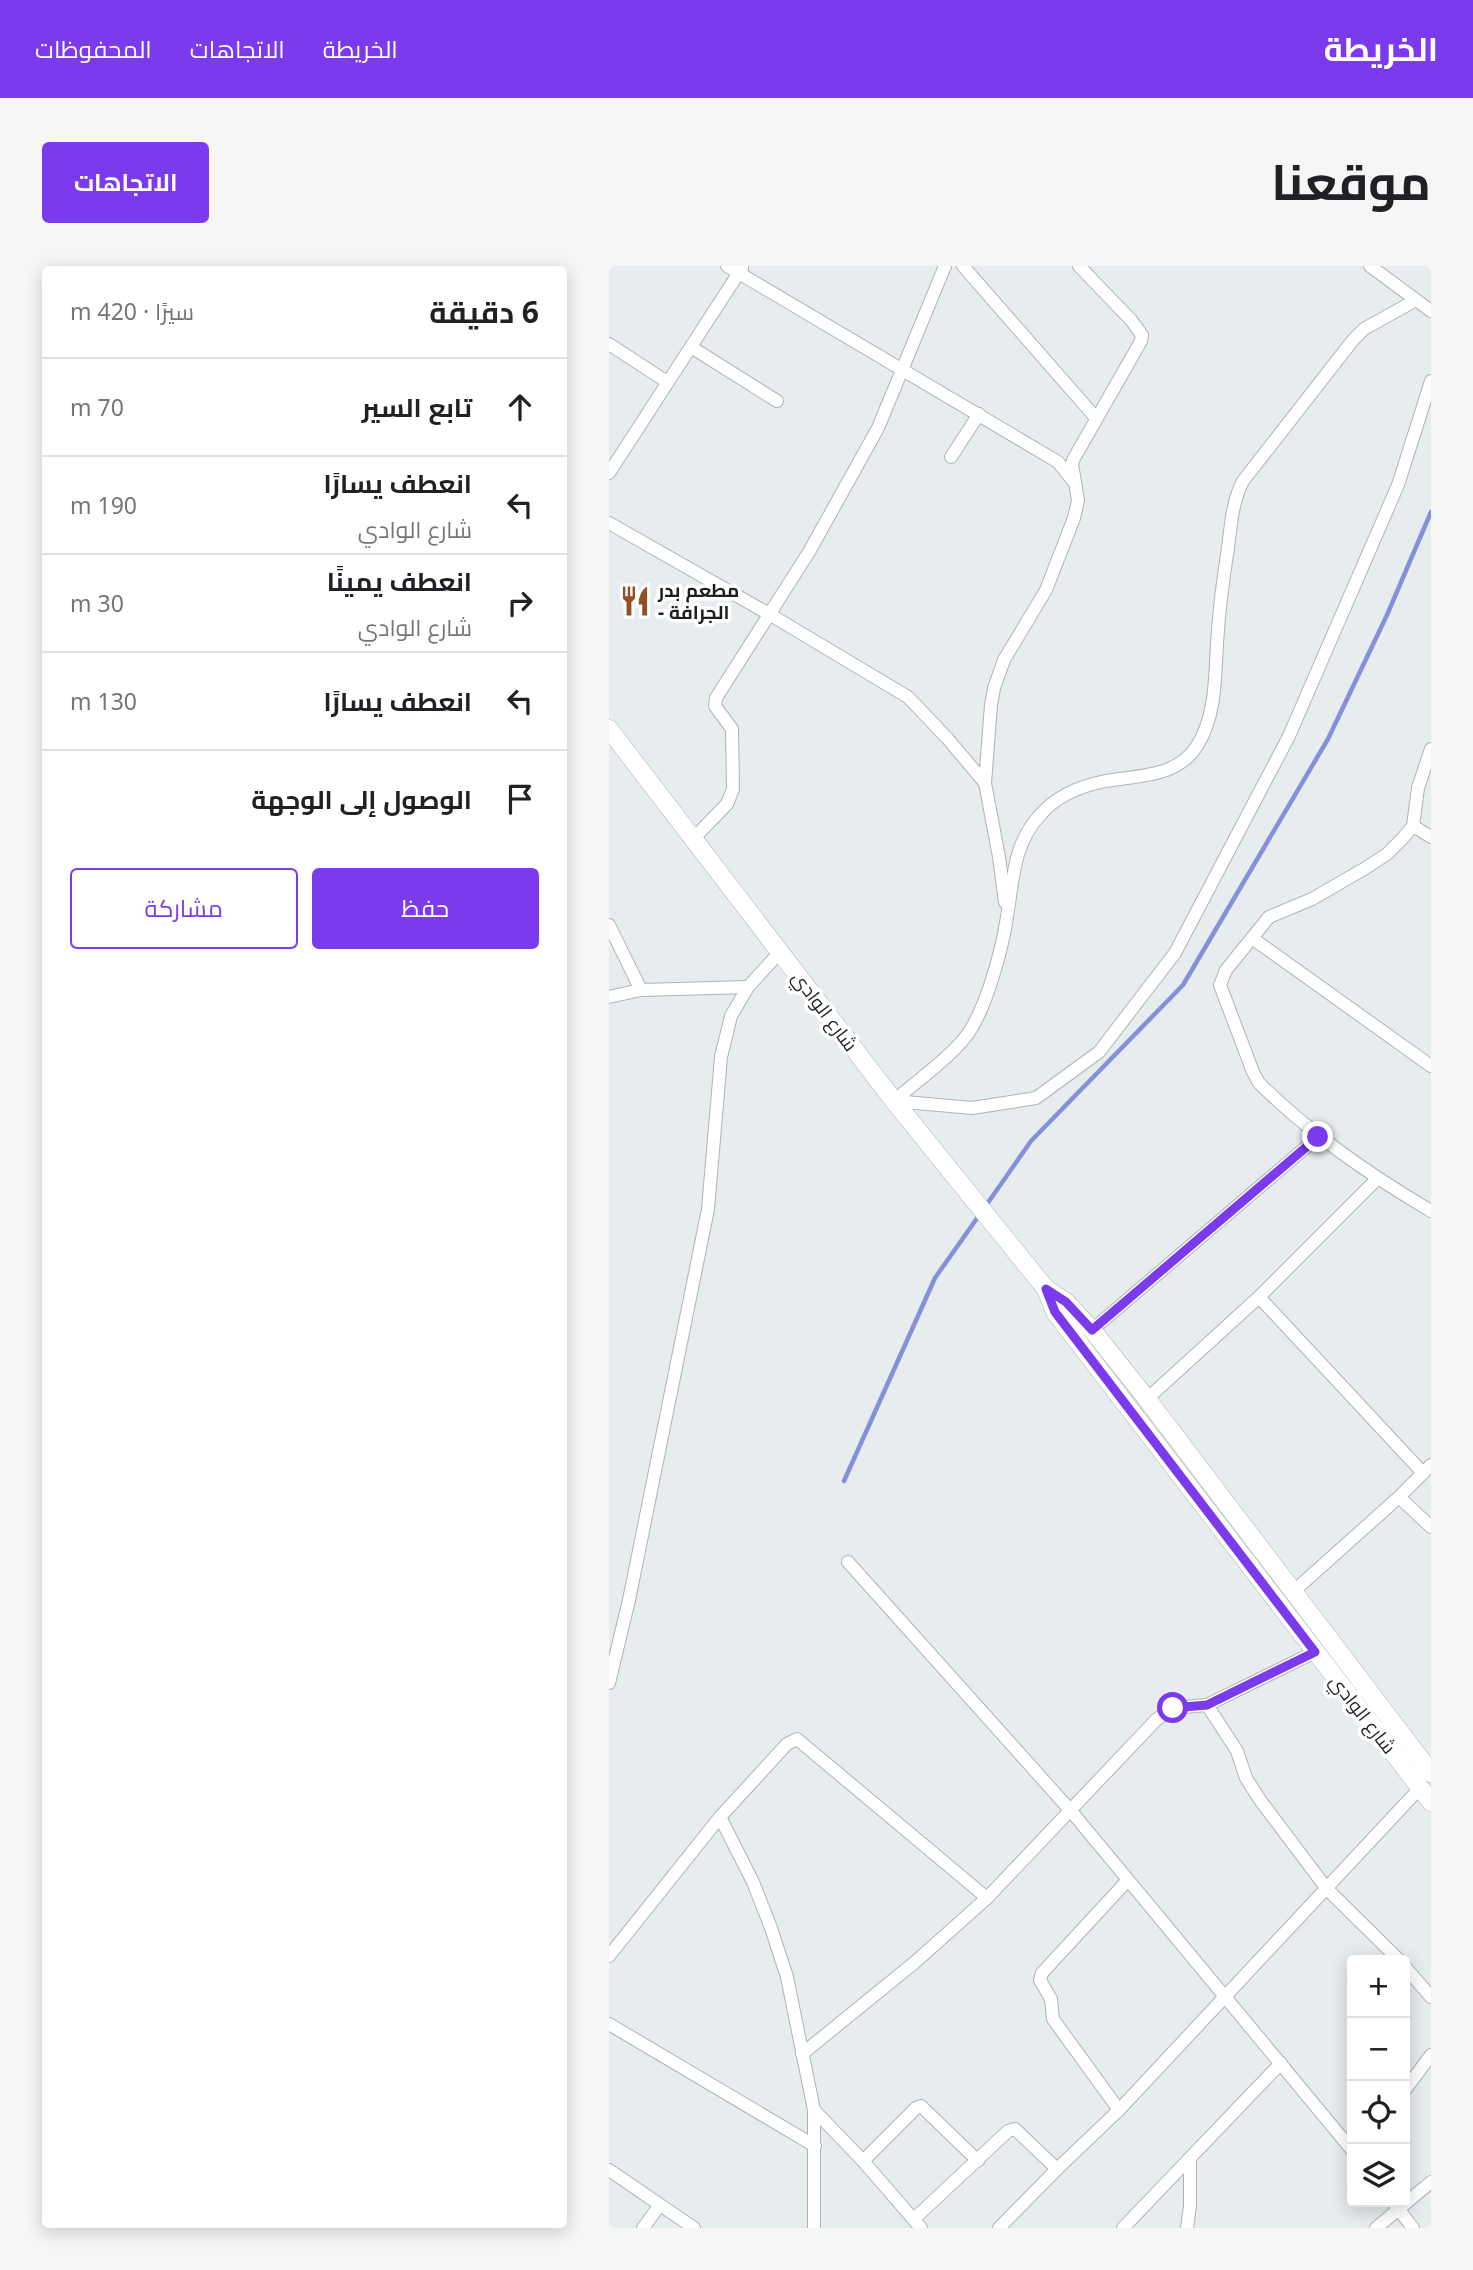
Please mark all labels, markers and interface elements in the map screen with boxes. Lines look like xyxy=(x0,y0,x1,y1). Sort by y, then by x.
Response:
text: الخريطة xyxy=(1324,26,1438,71)
text: المحفوظات xyxy=(35,32,152,65)
text: الاتجاهات xyxy=(190,32,285,65)
text: الخريطة xyxy=(323,32,398,65)
button: الاتجاهات xyxy=(42,142,209,223)
text: موقعنا xyxy=(1271,148,1431,214)
text: 6 دقيقة xyxy=(429,291,539,332)
text: سيرًا · 420 m xyxy=(70,295,194,327)
icon: ahead xyxy=(501,388,539,426)
text: تابع السير xyxy=(362,389,472,425)
text: 70 m xyxy=(70,391,124,423)
text: انعطف يسارًا xyxy=(323,465,472,501)
icon: left xyxy=(501,486,539,524)
text: 190 m xyxy=(70,489,137,521)
text: شارع الوادي xyxy=(358,513,472,545)
text: انعطف يمينًا xyxy=(327,563,472,599)
place label: مطعم بدر - الجرافة xyxy=(657,577,739,625)
icon: right xyxy=(501,584,539,622)
restaurant icon: مطعم بدر - الجرافة xyxy=(618,584,652,618)
text: 30 m xyxy=(70,587,124,619)
text: شارع الوادي xyxy=(358,611,472,643)
icon: left xyxy=(501,682,539,720)
text: انعطف يسارًا xyxy=(323,683,472,719)
text: 130 m xyxy=(70,685,137,717)
icon: arrive xyxy=(501,780,539,818)
text: الوصول إلى الوجهة xyxy=(251,781,472,817)
button: مشاركة xyxy=(70,868,298,949)
button: حفظ xyxy=(312,868,539,949)
street label: شارع الوادي xyxy=(785,965,864,1058)
route end xyxy=(1302,1121,1333,1152)
street label: شارع الوادي xyxy=(1322,1669,1402,1760)
route start xyxy=(1157,1692,1188,1723)
map controls xyxy=(1347,1955,1410,2207)
button: + xyxy=(1347,1955,1410,2018)
button: − xyxy=(1347,2018,1410,2081)
button: locate xyxy=(1347,2081,1410,2144)
button: layers xyxy=(1347,2144,1410,2207)

